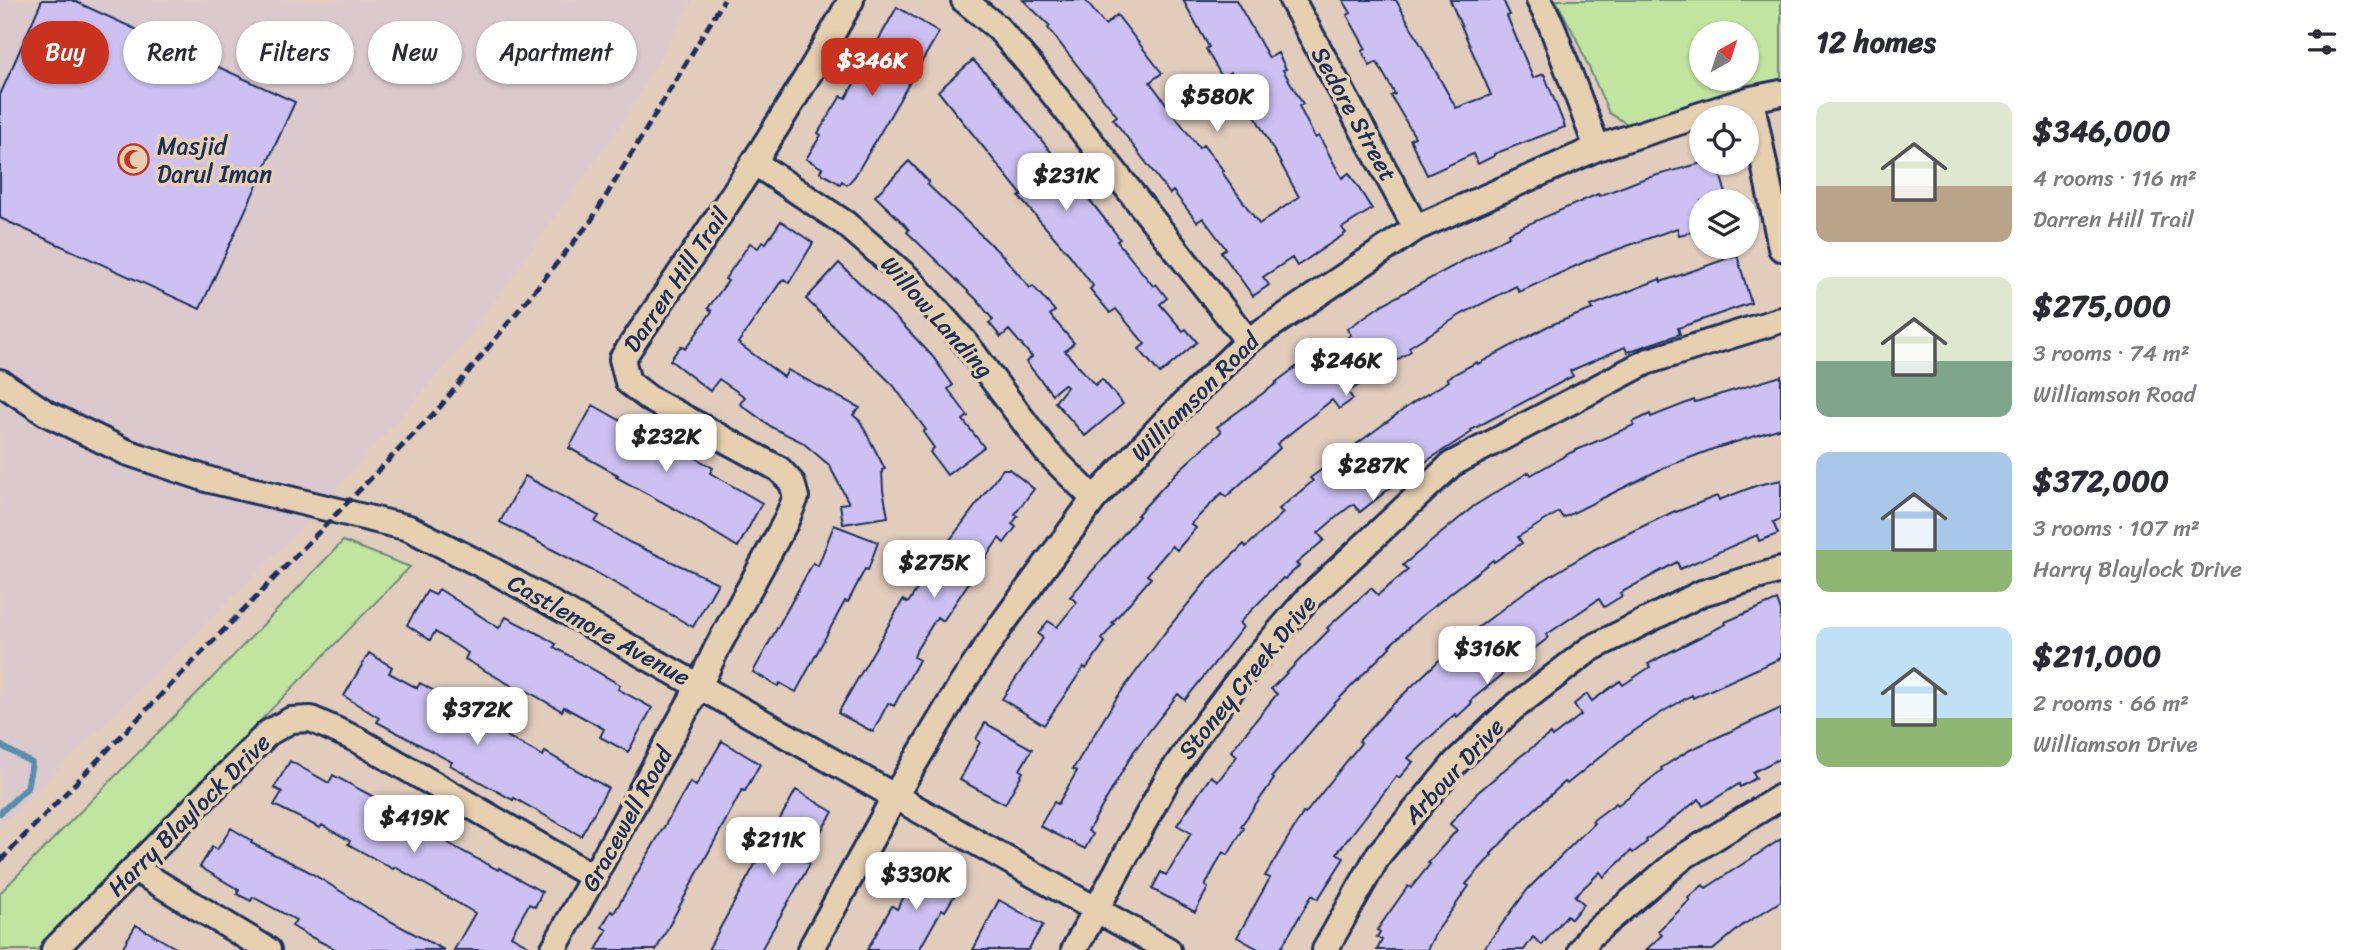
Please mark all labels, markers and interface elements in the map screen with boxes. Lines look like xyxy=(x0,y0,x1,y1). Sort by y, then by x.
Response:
text: 12 homes xyxy=(1816,15,1936,69)
chip: Buy xyxy=(21,21,109,84)
chip: Rent xyxy=(123,21,222,84)
chip: Filters xyxy=(236,21,354,84)
chip: New xyxy=(368,21,462,84)
chip: Apartment xyxy=(476,21,637,84)
north arrow xyxy=(1689,21,1759,91)
map controls xyxy=(1689,21,1759,259)
icon: filters xyxy=(2303,23,2341,61)
pin: $346K xyxy=(823,38,921,98)
street label: Sedore Street xyxy=(1299,38,1409,190)
text: $346K xyxy=(837,40,907,81)
pin: $580K xyxy=(1168,74,1266,134)
text: $580K xyxy=(1181,76,1253,117)
text: $346,000 xyxy=(2033,104,2170,158)
button: locate xyxy=(1689,105,1759,175)
place label: Masjid Darul Iman xyxy=(157,125,272,195)
icon: home xyxy=(1872,130,1956,214)
mosque icon: Masjid Darul Iman xyxy=(117,143,151,177)
pin: $231K xyxy=(1017,154,1115,213)
text: $231K xyxy=(1033,155,1099,196)
text: 4 rooms · 116 m² xyxy=(2033,158,2197,199)
button: layers xyxy=(1689,189,1759,259)
street label: Darren Hill Trail xyxy=(612,198,741,361)
text: Darren Hill Trail xyxy=(2033,199,2194,240)
street label: Willow Landing xyxy=(870,246,1004,388)
text: $275,000 xyxy=(2033,279,2171,333)
icon: home xyxy=(1872,305,1956,389)
street label: Williamson Road xyxy=(1120,321,1271,472)
text: 3 rooms · 74 m² xyxy=(2033,333,2190,374)
pin: $246K xyxy=(1297,338,1395,398)
text: $246K xyxy=(1311,340,1381,381)
text: Williamson Road xyxy=(2033,374,2196,415)
pin: $232K xyxy=(617,414,715,474)
text: $232K xyxy=(632,416,700,457)
pin: $287K xyxy=(1324,444,1422,503)
text: $287K xyxy=(1338,445,1408,486)
text: $372,000 xyxy=(2033,454,2169,508)
icon: home xyxy=(1872,480,1956,564)
text: 3 rooms · 107 m² xyxy=(2033,508,2200,549)
pin: $275K xyxy=(885,540,983,600)
text: $275K xyxy=(899,542,969,583)
text: Harry Blaylock Drive xyxy=(2033,549,2242,590)
street label: Castlemore Avenue xyxy=(500,562,698,698)
street label: Stoney Creek Drive xyxy=(1167,585,1327,769)
pin: $316K xyxy=(1438,626,1536,686)
text: $316K xyxy=(1454,628,1520,669)
text: $211,000 xyxy=(2033,629,2161,683)
icon: home xyxy=(1872,655,1956,739)
text: 2 rooms · 66 m² xyxy=(2033,683,2189,724)
pin: $372K xyxy=(428,688,526,747)
text: $372K xyxy=(443,689,511,730)
street label: Arbour Drive xyxy=(1392,708,1515,835)
street label: Harry Blaylock Drive xyxy=(97,723,281,907)
text: Williamson Drive xyxy=(2033,724,2198,765)
street label: Gracewell Road xyxy=(570,737,685,899)
pin: $419K xyxy=(365,796,463,855)
text: $419K xyxy=(380,797,448,838)
pin: $211K xyxy=(724,818,822,877)
text: $211K xyxy=(742,819,804,860)
pin: $330K xyxy=(867,852,965,912)
text: $330K xyxy=(881,854,951,895)

